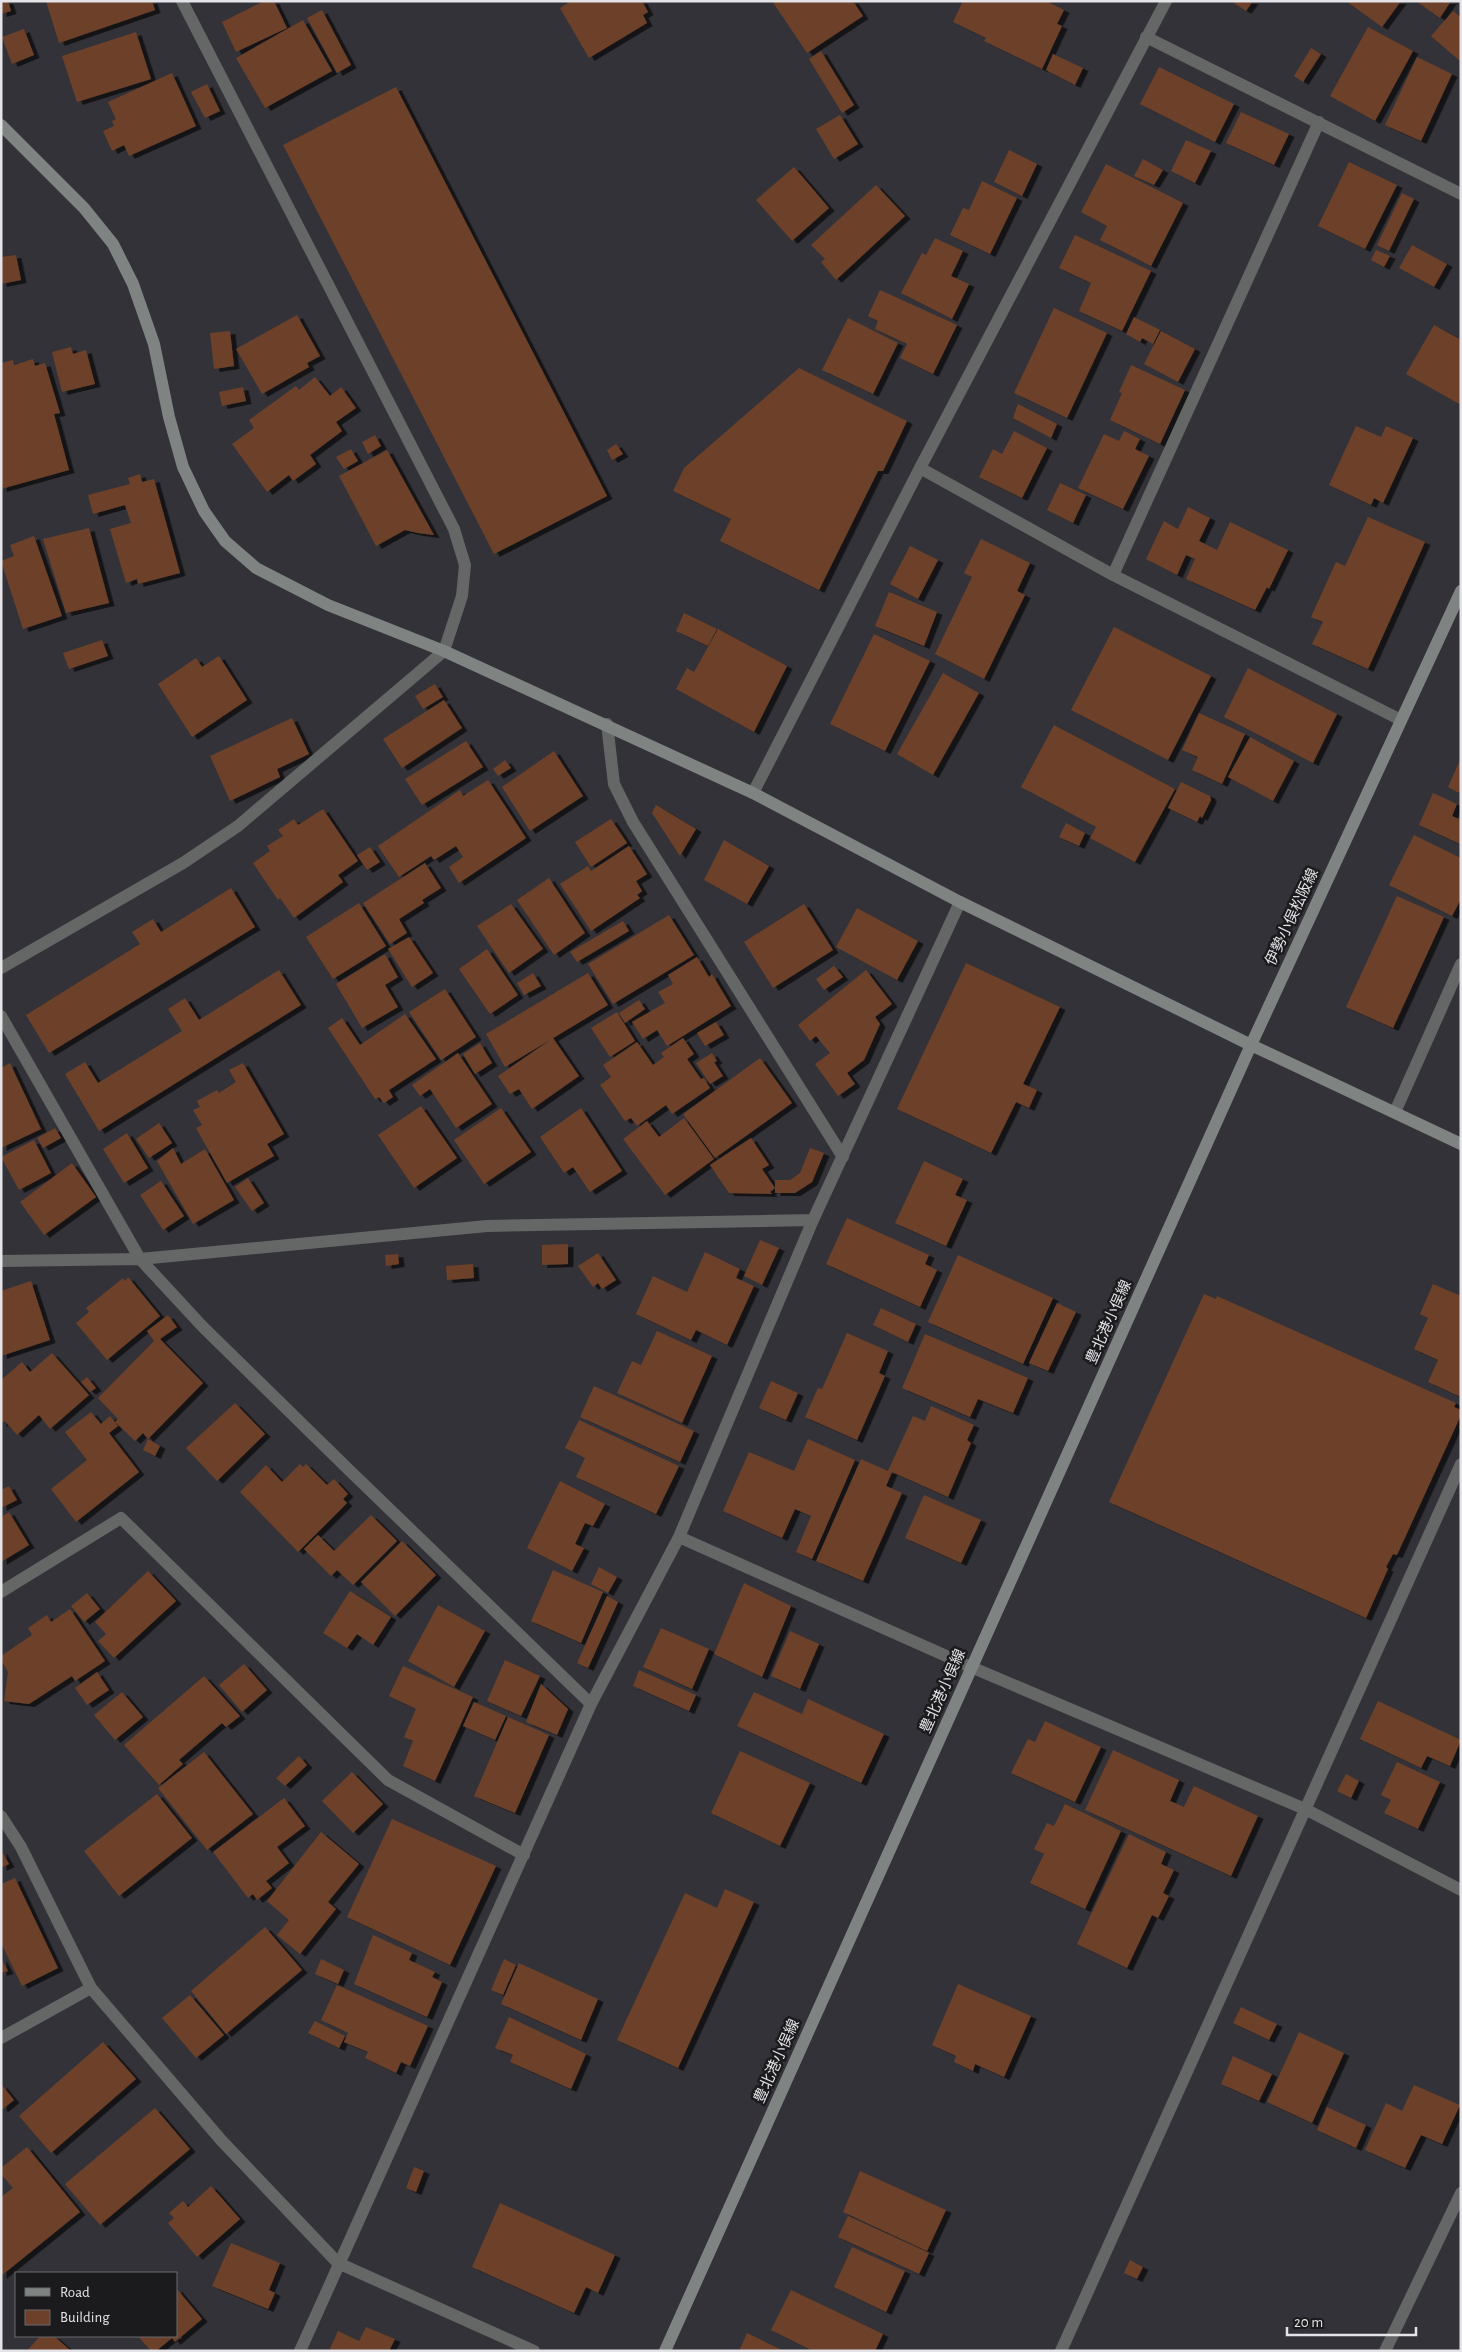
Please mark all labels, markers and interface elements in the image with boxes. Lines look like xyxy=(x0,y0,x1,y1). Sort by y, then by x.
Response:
street label: 伊勢小俣松阪線 xyxy=(1262,866,1321,968)
street label: 豊北港小俣線 xyxy=(1082,1277,1134,1366)
street label: 豊北港小俣線 xyxy=(916,1646,968,1735)
street label: 豊北港小俣線 xyxy=(750,2016,802,2105)
legend xyxy=(15,2272,178,2337)
text: Road xyxy=(60,2285,90,2300)
scale bar xyxy=(1287,2304,1416,2336)
text: Building xyxy=(60,2310,110,2325)
text: 20 m xyxy=(1294,2315,1323,2330)

